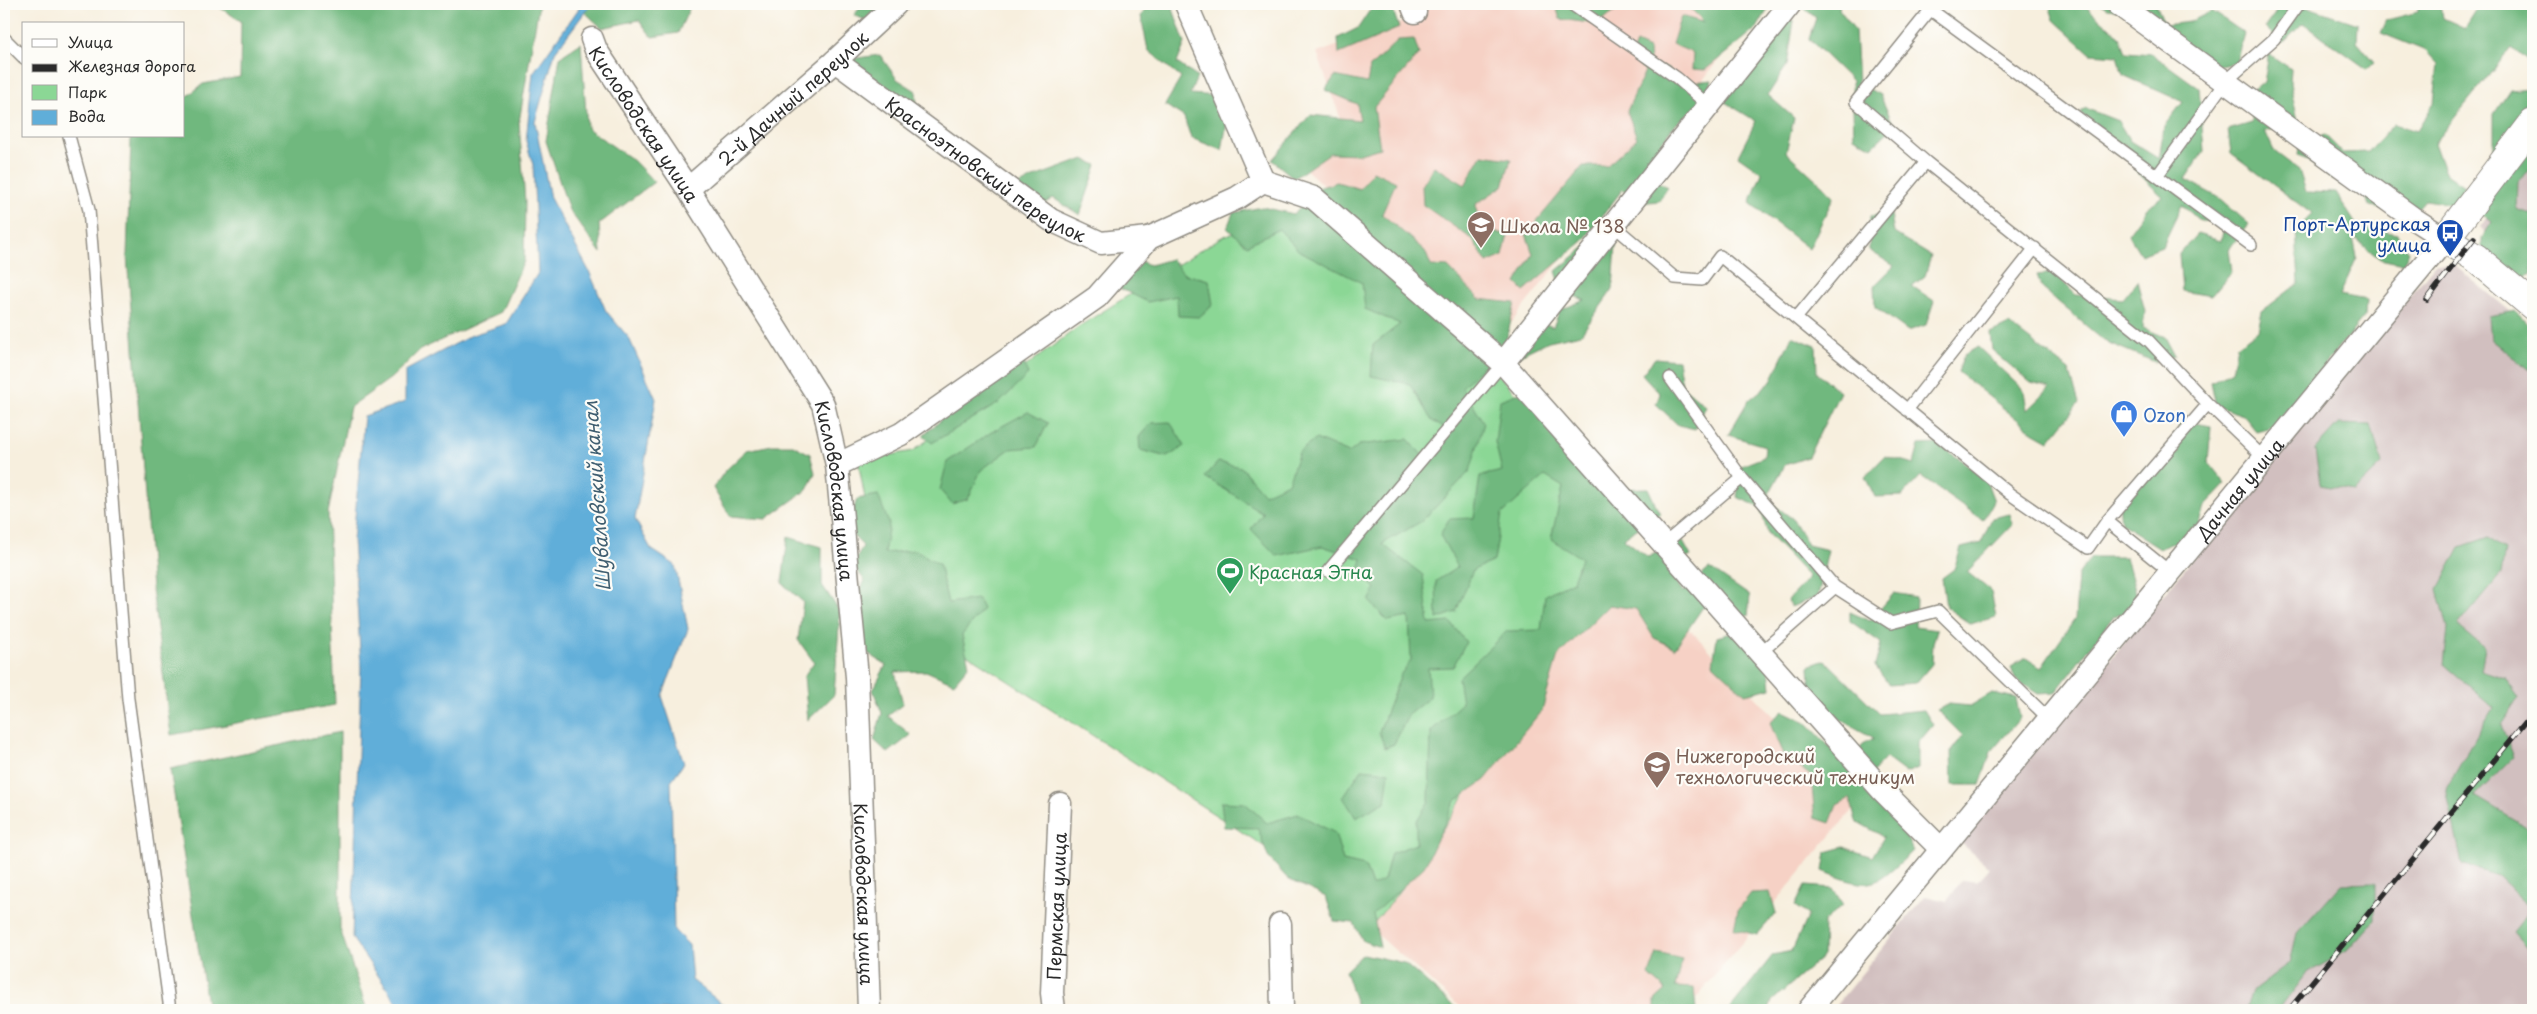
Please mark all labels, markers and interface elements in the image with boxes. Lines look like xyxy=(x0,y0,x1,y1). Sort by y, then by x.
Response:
legend xyxy=(22,22,185,138)
street label: 2-й Дачный переулок xyxy=(711,23,874,171)
text: Улица xyxy=(68,30,113,53)
street label: Кисловодская улица xyxy=(583,40,707,208)
text: Железная дорога xyxy=(68,54,196,77)
text: Парк xyxy=(68,80,107,103)
street label: Красноэтновский переулок xyxy=(880,89,1091,248)
text: Вода xyxy=(68,104,106,127)
school or university icon: Школа № 138 xyxy=(1466,210,1496,249)
place label: Порт-Артурская улица xyxy=(2283,210,2432,258)
place label: Школа № 138 xyxy=(1500,212,1625,239)
bus stop icon: Порт-Артурская улица xyxy=(2435,218,2465,257)
street label: Кисловодская улица xyxy=(809,398,861,583)
shop icon: Ozon xyxy=(2109,399,2139,438)
water label: Шуваловский канал xyxy=(575,400,617,592)
place label: Ozon xyxy=(2143,401,2186,428)
street label: Дачная улица xyxy=(2188,431,2290,546)
sports icon: Красная Этна xyxy=(1215,556,1245,595)
place label: Красная Этна xyxy=(1249,558,1373,585)
place label: Нижегородский технологический техникум xyxy=(1676,742,1915,790)
school or university icon: Нижегородский технологический техникум xyxy=(1642,750,1672,789)
street label: Кисловодская улица xyxy=(848,803,882,986)
street label: Пермская улица xyxy=(1039,831,1072,981)

